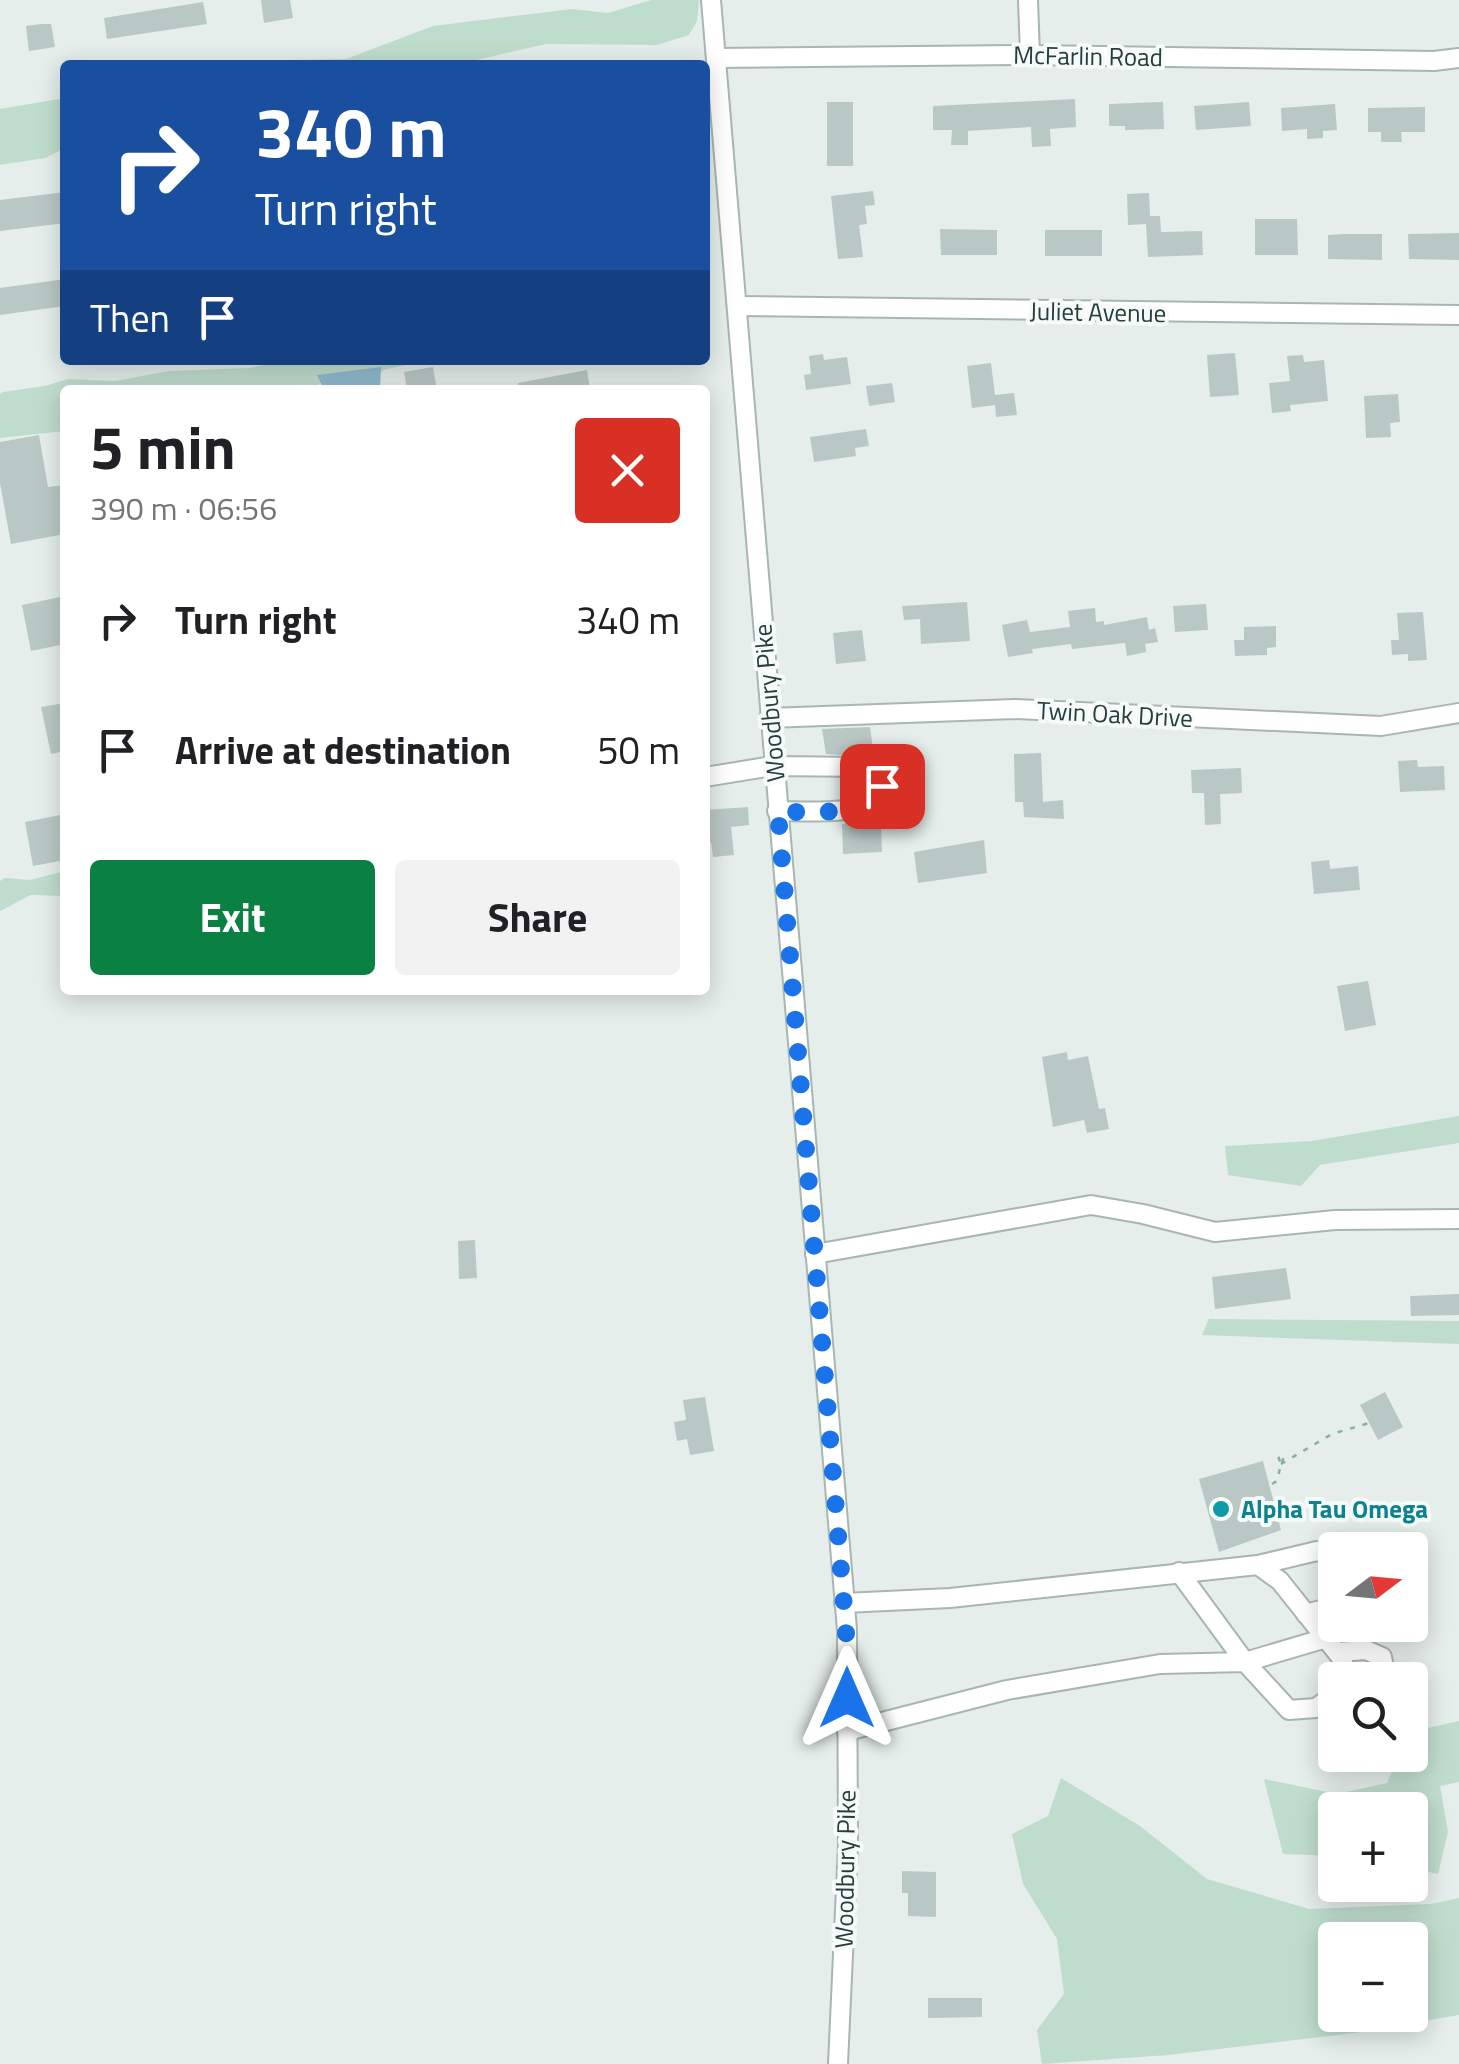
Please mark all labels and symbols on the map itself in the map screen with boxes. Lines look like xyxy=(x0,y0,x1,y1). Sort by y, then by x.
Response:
street label: McFarlin Road xyxy=(1013,36,1163,76)
street label: Juliet Avenue xyxy=(1029,292,1167,332)
street label: Woodbury Pike xyxy=(743,622,795,784)
street label: Twin Oak Drive xyxy=(1036,691,1194,737)
pin xyxy=(840,744,925,829)
place label: Alpha Tau Omega xyxy=(1241,1490,1428,1528)
marker: Alpha Tau Omega xyxy=(1210,1498,1232,1520)
north arrow xyxy=(1318,1532,1428,1642)
position arrow xyxy=(795,1646,899,1750)
street label: Woodbury Pike xyxy=(825,1789,865,1949)

